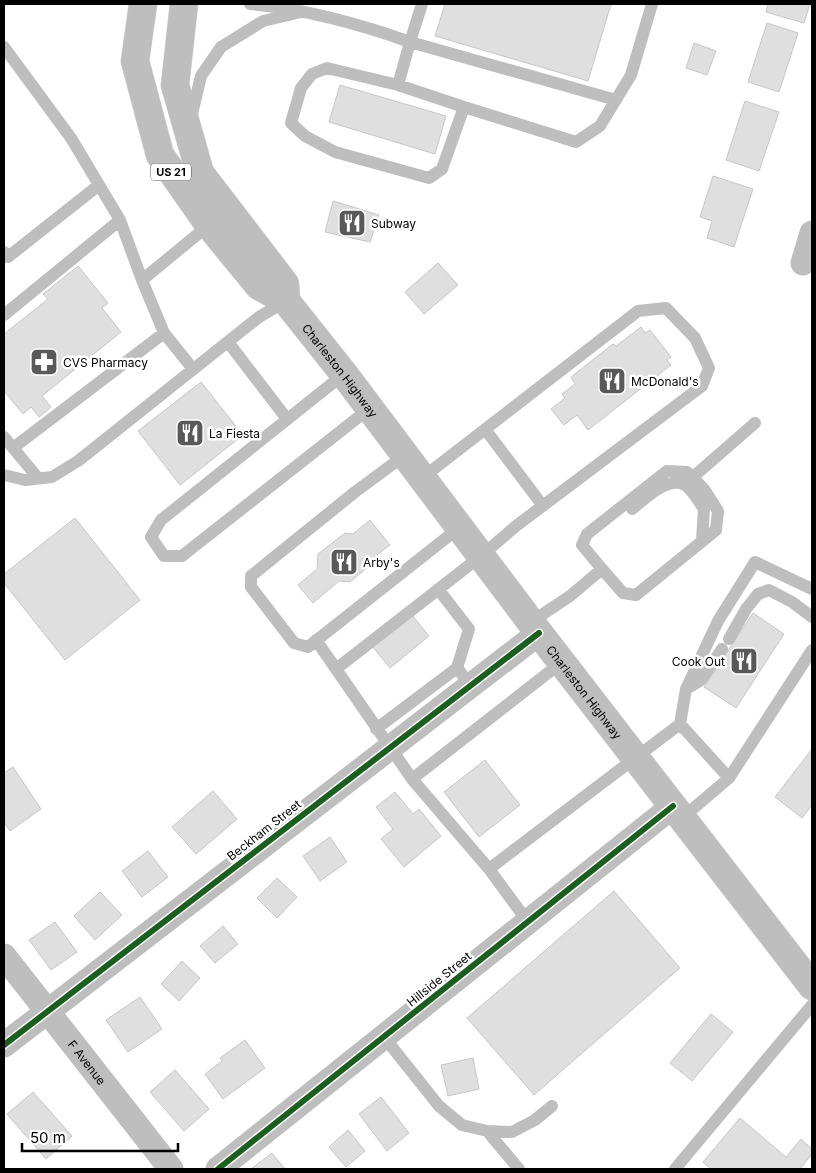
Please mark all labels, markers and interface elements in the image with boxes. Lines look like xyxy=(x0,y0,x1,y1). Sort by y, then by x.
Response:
road number: US 21 xyxy=(151,163,191,180)
restaurant icon: Subway xyxy=(337,208,367,238)
place label: Subway xyxy=(371,216,416,231)
street label: Charleston Highway xyxy=(299,320,381,420)
pharmacy icon: CVS Pharmacy xyxy=(29,347,59,377)
place label: CVS Pharmacy xyxy=(63,355,148,370)
restaurant icon: McDonald's xyxy=(597,366,627,396)
place label: McDonald's xyxy=(631,374,699,389)
restaurant icon: La Fiesta xyxy=(175,418,205,448)
place label: La Fiesta xyxy=(209,426,260,441)
restaurant icon: Arby's xyxy=(329,547,359,577)
place label: Arby's xyxy=(363,555,400,570)
street label: Charleston Highway xyxy=(544,642,626,742)
restaurant icon: Cook Out xyxy=(729,646,759,676)
place label: Cook Out xyxy=(672,654,725,669)
street label: Beckham Street xyxy=(224,796,304,864)
street label: Hillside Street xyxy=(404,948,474,1010)
street label: F Avenue xyxy=(65,1037,109,1088)
scale bar xyxy=(22,1120,179,1152)
text: 50 m xyxy=(30,1128,66,1147)

